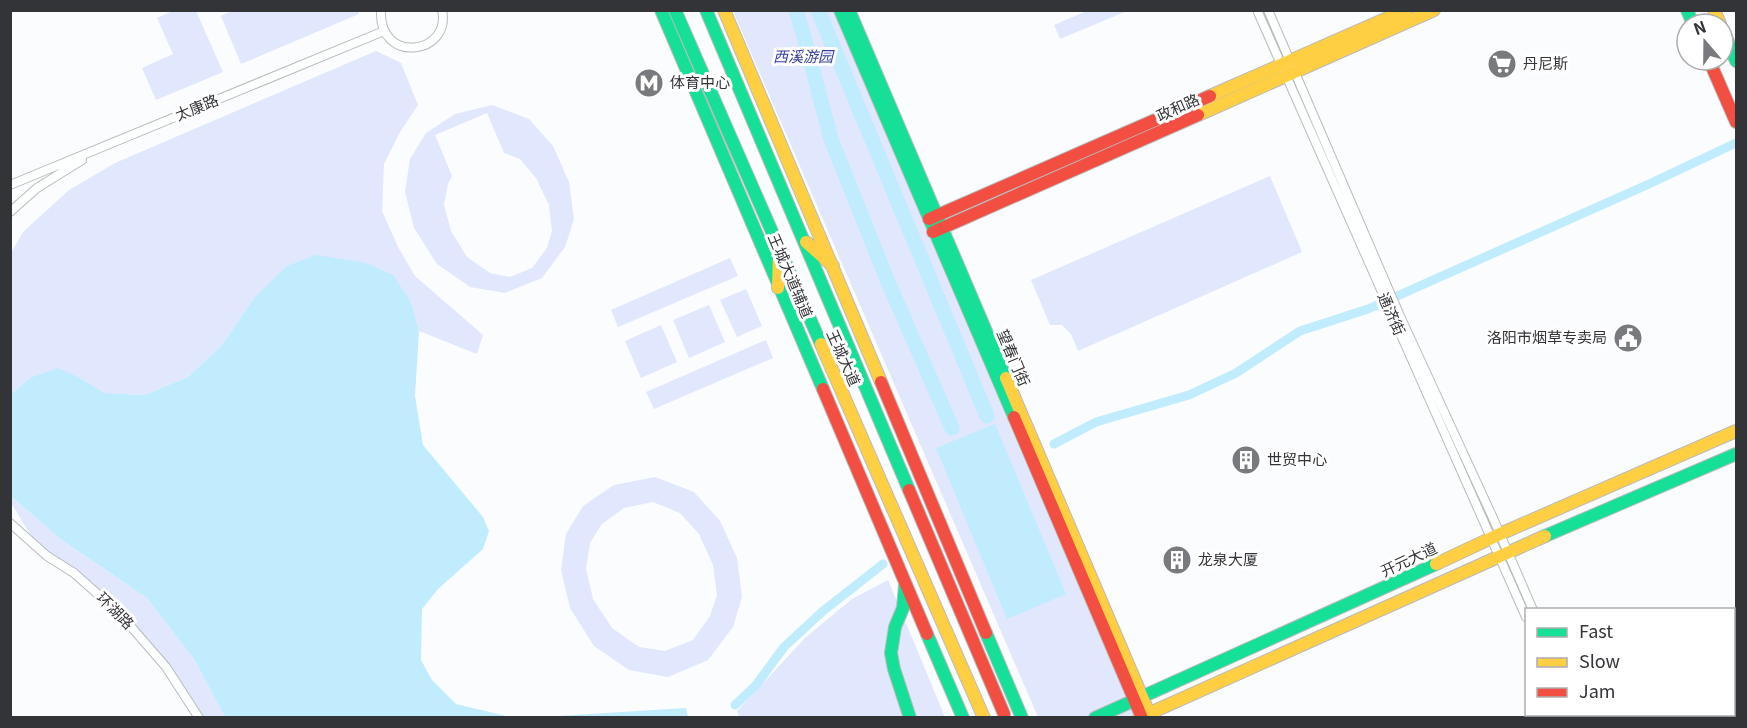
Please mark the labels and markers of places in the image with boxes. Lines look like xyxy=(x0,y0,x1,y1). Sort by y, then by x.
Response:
supermarket icon: 丹尼斯 xyxy=(1486,48,1518,80)
place label: 丹尼斯 xyxy=(1523,52,1568,73)
metro station icon: 体育中心 xyxy=(633,67,665,99)
place label: 体育中心 xyxy=(670,71,730,92)
public building icon: 洛阳市烟草专卖局 xyxy=(1612,322,1644,354)
place label: 洛阳市烟草专卖局 xyxy=(1487,326,1607,347)
building icon: 世贸中心 xyxy=(1230,444,1262,476)
place label: 世贸中心 xyxy=(1267,448,1327,469)
building icon: 龙泉大厦 xyxy=(1161,544,1193,576)
place label: 龙泉大厦 xyxy=(1198,548,1258,569)

